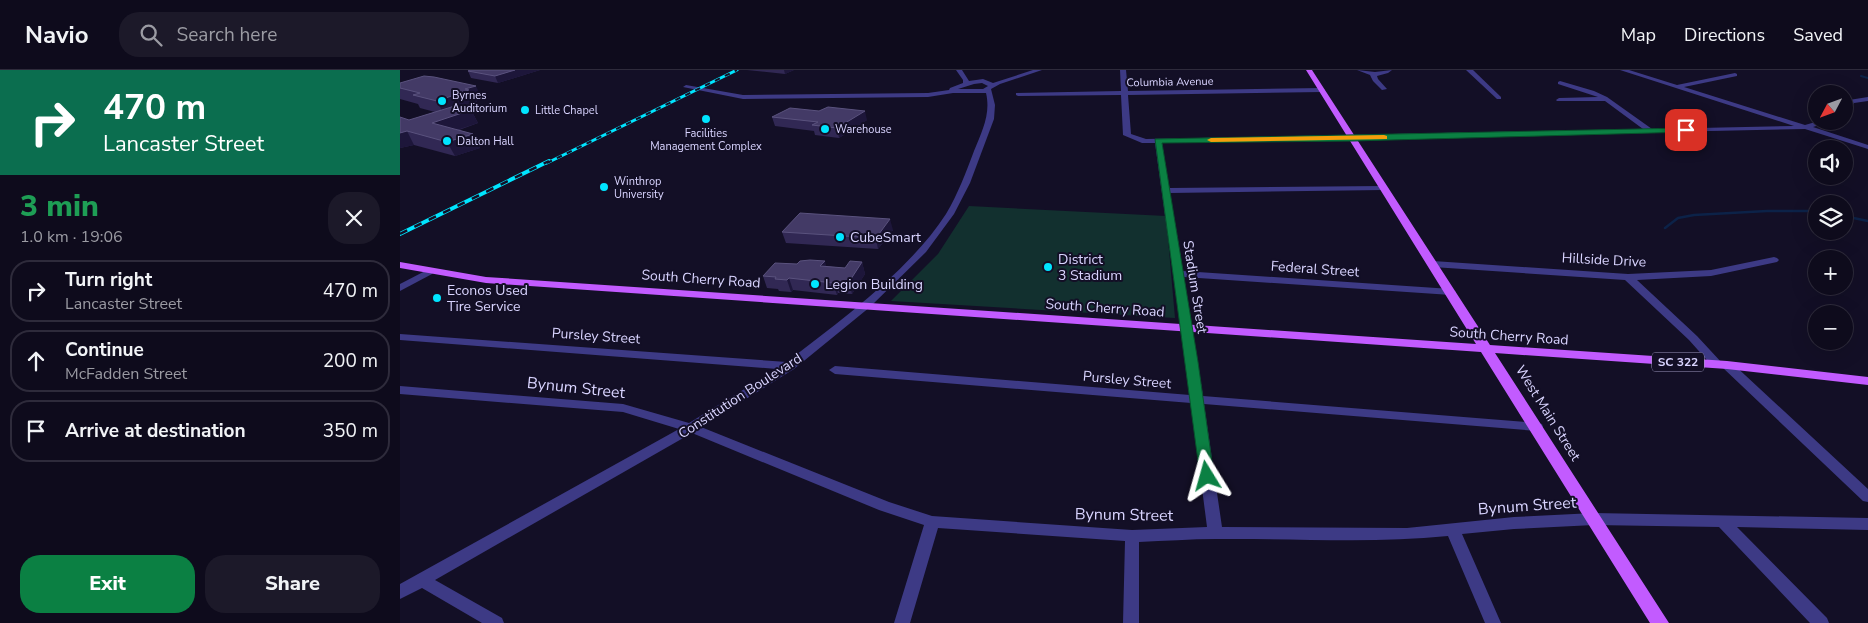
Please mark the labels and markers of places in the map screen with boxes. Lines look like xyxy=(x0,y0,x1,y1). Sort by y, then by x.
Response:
place label: Byrnes Auditorium xyxy=(452,88,507,116)
marker: Byrnes Auditorium xyxy=(436,95,448,107)
place label: Little Chapel xyxy=(535,103,599,118)
marker: Little Chapel xyxy=(519,104,531,116)
pin xyxy=(1665,109,1707,151)
marker: Facilities Management Complex xyxy=(700,113,712,125)
place label: Warehouse xyxy=(835,122,892,137)
marker: Warehouse xyxy=(819,123,831,135)
place label: Facilities Management Complex xyxy=(650,126,762,154)
place label: Dalton Hall xyxy=(457,134,515,149)
marker: Dalton Hall xyxy=(441,135,453,147)
place label: Winthrop University xyxy=(614,174,664,202)
marker: Winthrop University xyxy=(598,181,610,193)
place label: CubeSmart xyxy=(850,228,921,247)
marker: CubeSmart xyxy=(834,231,846,243)
place label: District 3 Stadium xyxy=(1058,250,1122,285)
marker: District 3 Stadium xyxy=(1042,261,1054,273)
place label: Legion Building xyxy=(825,275,923,294)
marker: Legion Building xyxy=(809,278,821,290)
place label: Econos Used Tire Service xyxy=(447,281,528,316)
marker: Econos Used Tire Service xyxy=(431,292,443,304)

